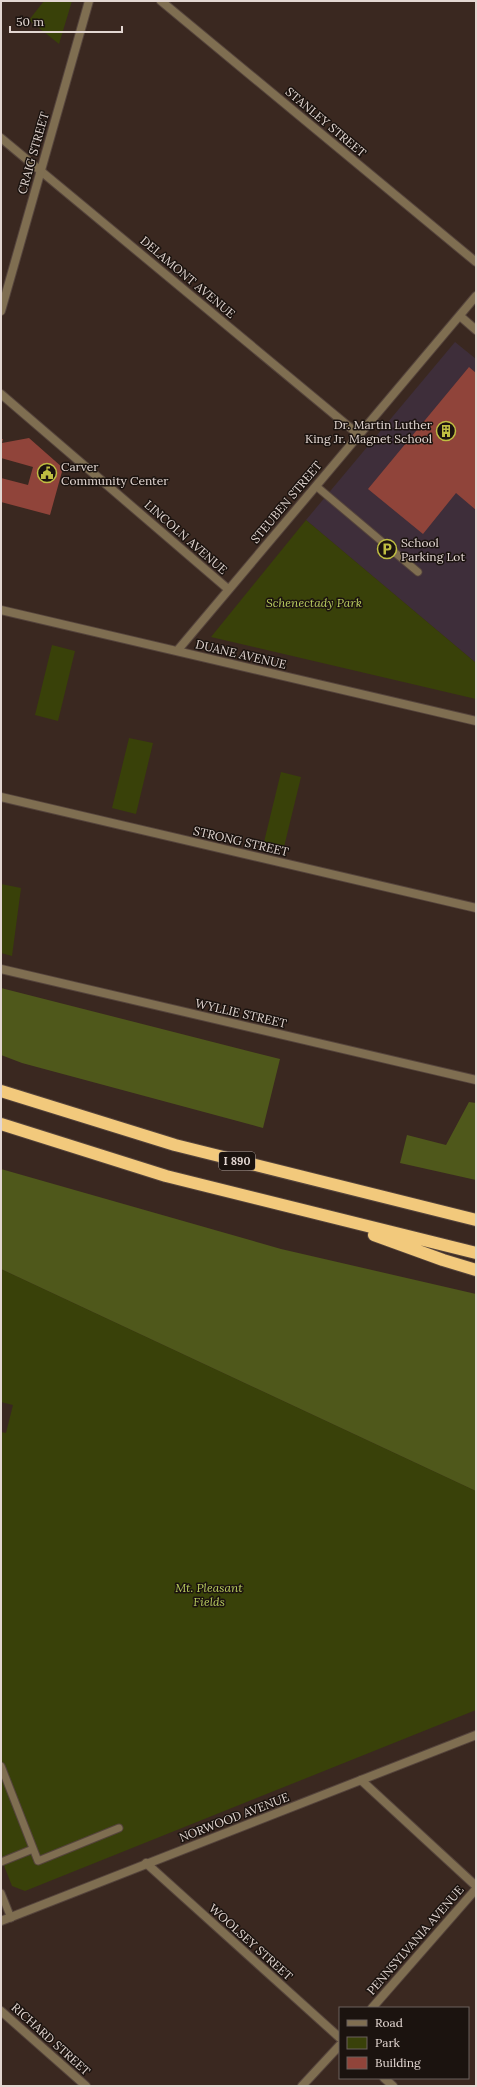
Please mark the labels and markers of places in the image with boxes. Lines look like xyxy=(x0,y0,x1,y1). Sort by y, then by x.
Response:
place label: Dr. Martin Luther King Jr. Magnet School xyxy=(305,417,433,446)
building icon: Dr. Martin Luther King Jr. Magnet School xyxy=(435,420,457,442)
place label: Carver Community Center xyxy=(61,459,169,488)
public building icon: Carver Community Center xyxy=(36,462,58,484)
place label: School Parking Lot xyxy=(401,535,465,564)
parking icon: School Parking Lot xyxy=(376,538,398,560)

